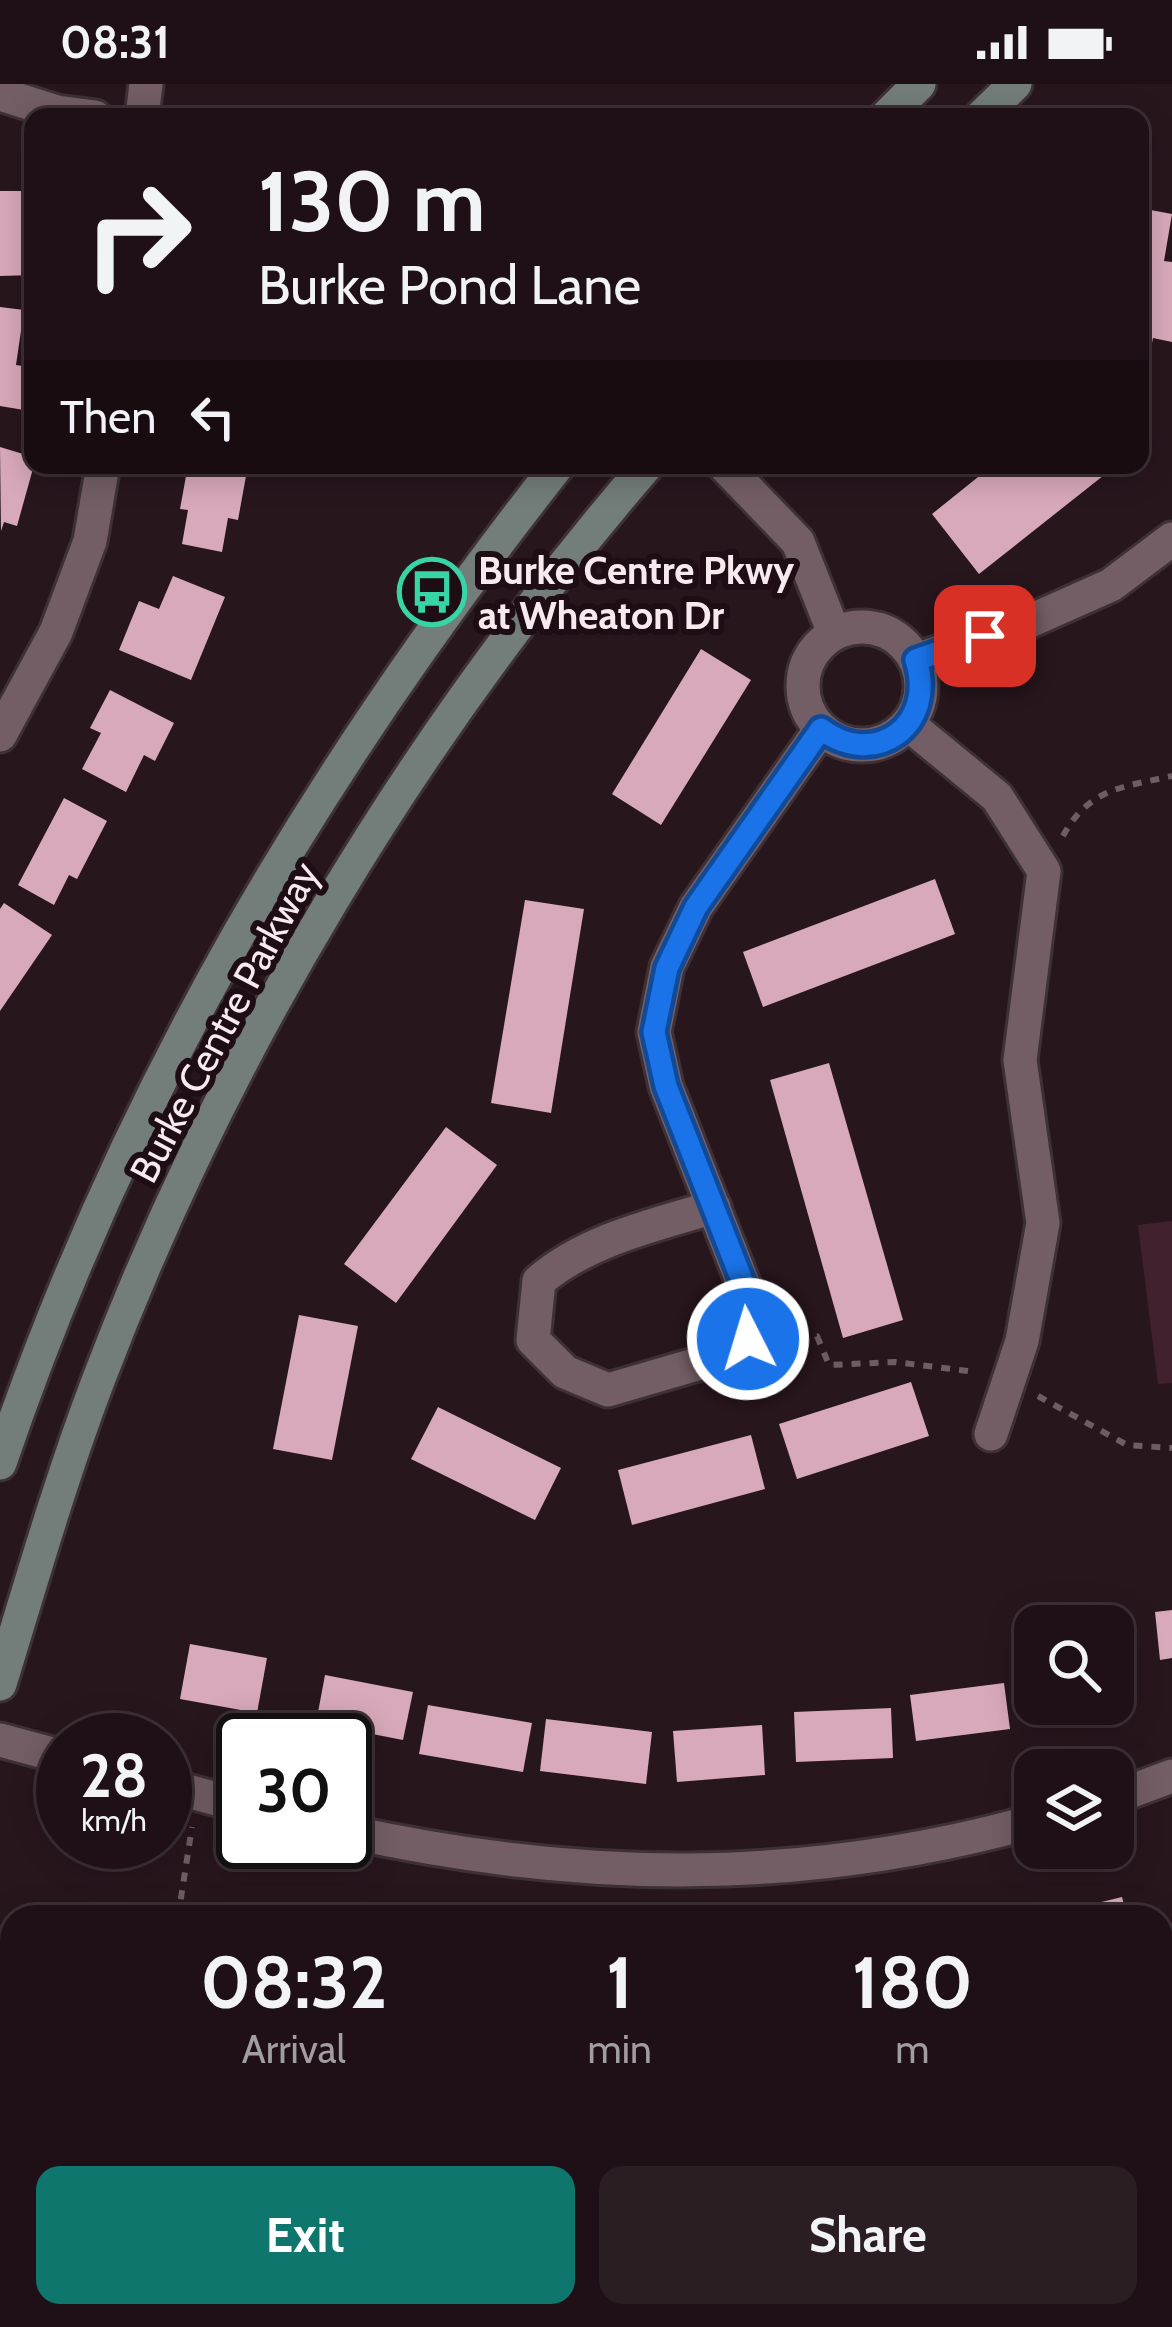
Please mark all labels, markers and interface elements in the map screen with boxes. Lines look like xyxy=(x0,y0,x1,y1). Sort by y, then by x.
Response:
text: 08:31 xyxy=(60,15,170,69)
text: 130 m xyxy=(258,150,485,252)
icon: right xyxy=(60,156,216,312)
text: Burke Pond Lane xyxy=(258,252,641,318)
icon: left xyxy=(180,384,246,450)
text: Then xyxy=(60,390,156,444)
place label: Burke Centre Pkwy at Wheaton Dr xyxy=(478,546,794,639)
bus stop icon: Burke Centre Pkwy at Wheaton Dr xyxy=(397,557,467,627)
pin xyxy=(934,585,1036,687)
icon: arrive xyxy=(952,603,1018,669)
street label: Burke Centre Parkway xyxy=(119,853,329,1190)
position arrow xyxy=(685,1276,811,1402)
map controls xyxy=(1014,1605,1134,1869)
button: search xyxy=(1014,1605,1134,1725)
speed limit sign: 30 xyxy=(216,1713,372,1869)
text: 28 xyxy=(80,1739,148,1812)
button: layers xyxy=(1014,1749,1134,1869)
text: km/h xyxy=(81,1802,147,1839)
text: 08:32 xyxy=(200,1939,387,2026)
text: 1 xyxy=(606,1939,633,2026)
text: 180 xyxy=(852,1939,973,2026)
text: Arrival xyxy=(242,2025,346,2073)
text: min xyxy=(588,2025,652,2073)
text: m xyxy=(895,2025,930,2073)
button: Exit xyxy=(36,2166,575,2304)
button: Share xyxy=(599,2166,1137,2304)

